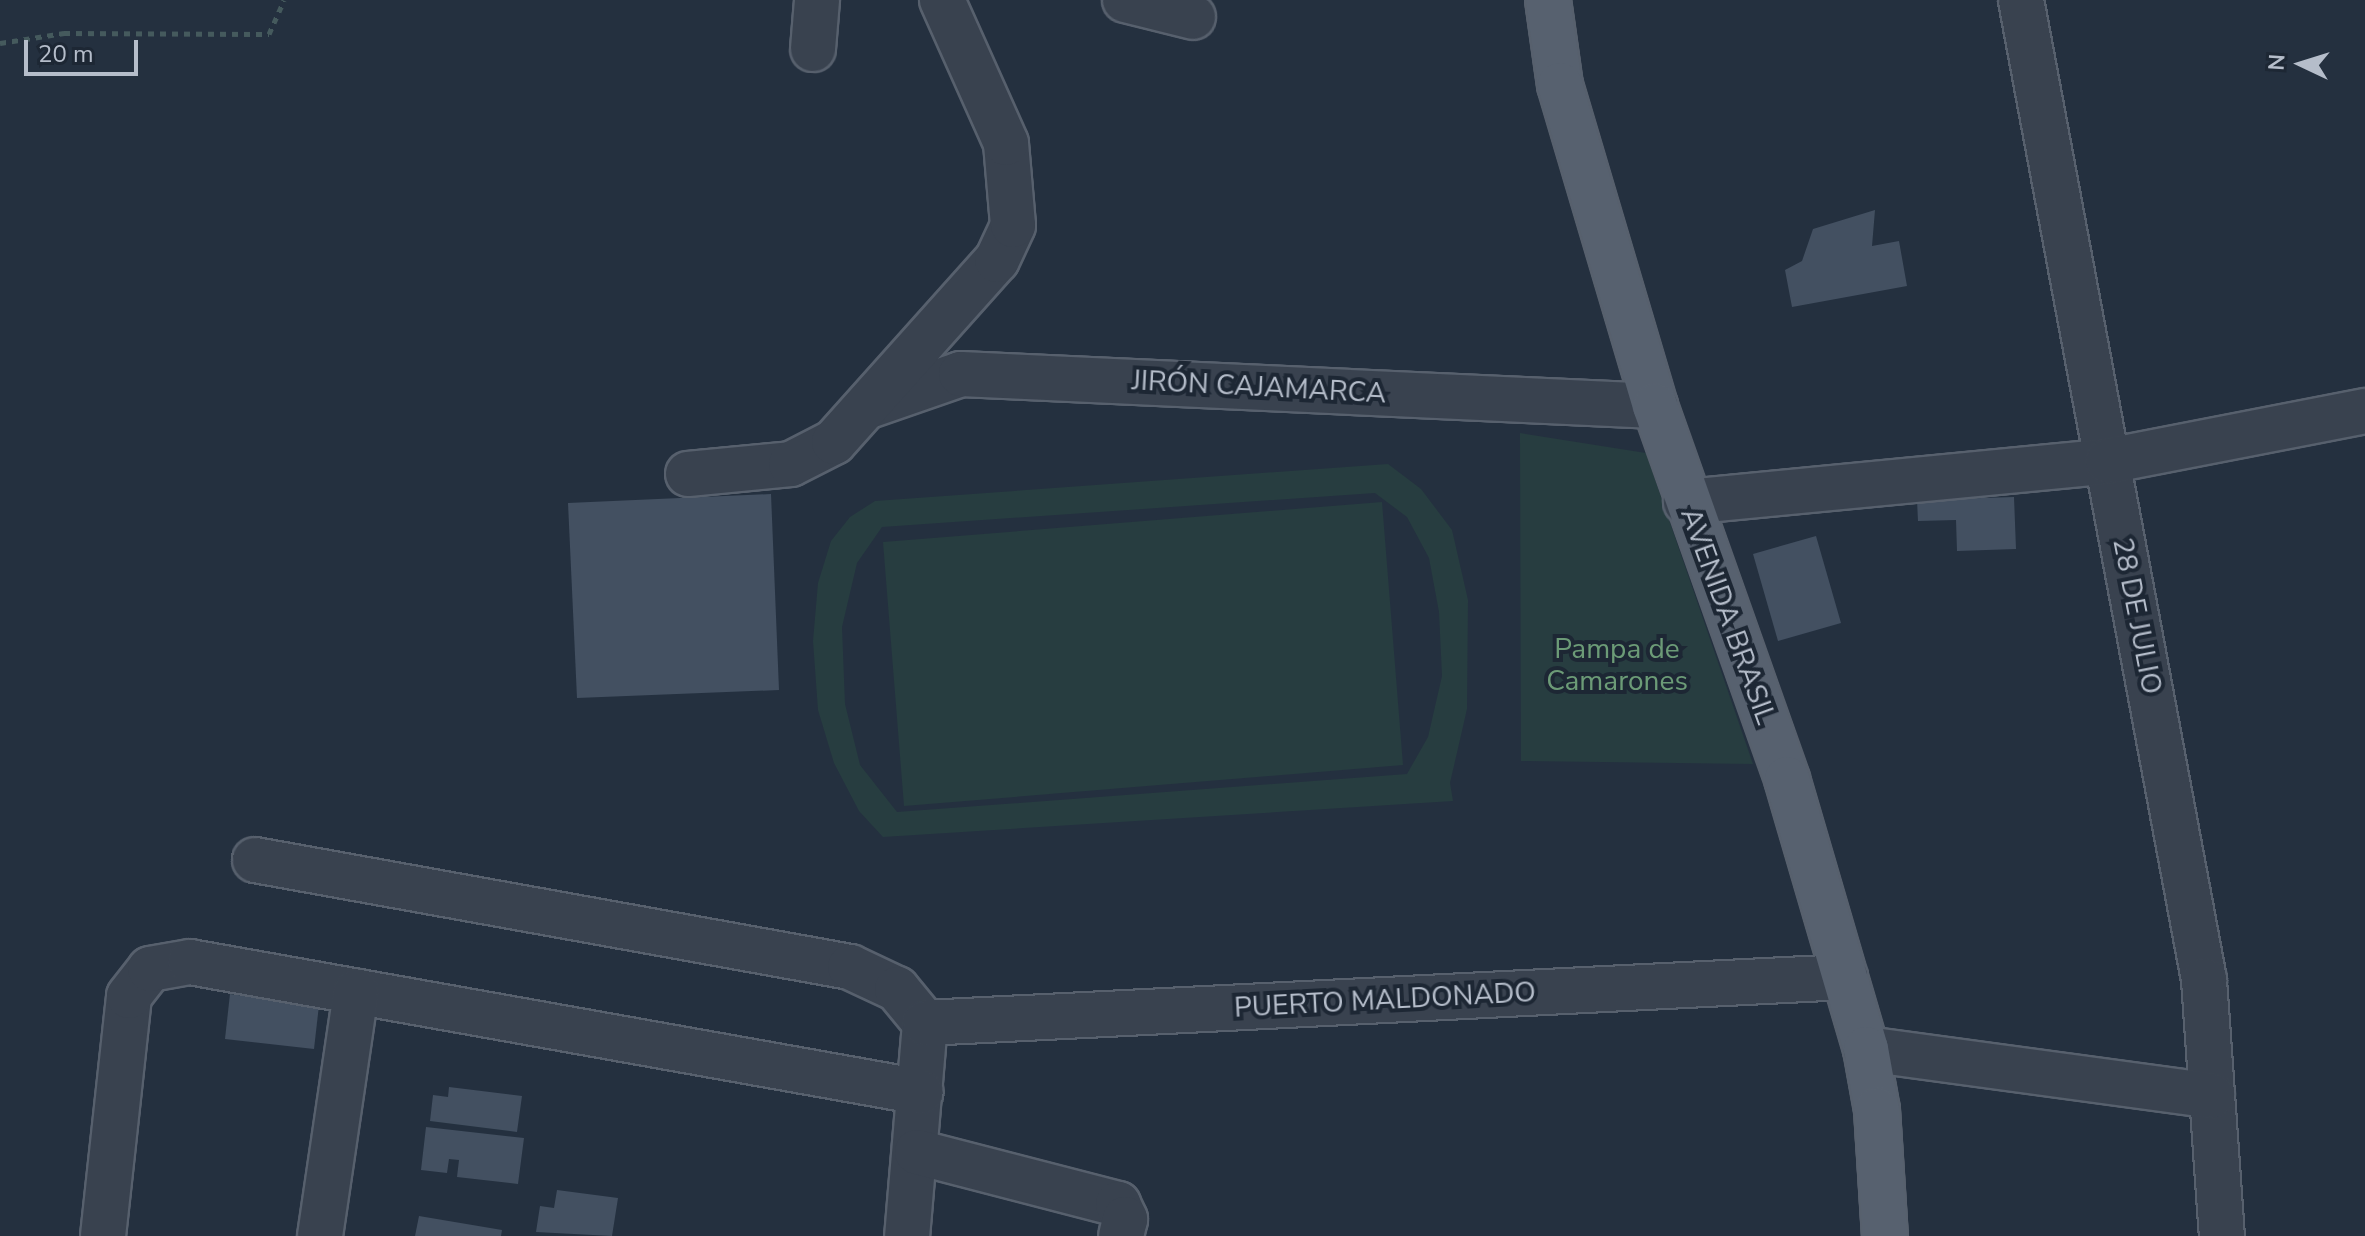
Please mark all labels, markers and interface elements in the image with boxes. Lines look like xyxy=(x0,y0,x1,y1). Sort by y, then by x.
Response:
scale bar xyxy=(28,24,142,74)
north arrow xyxy=(2261,24,2341,104)
text: 20 m xyxy=(38,38,94,70)
text: N xyxy=(2262,53,2293,72)
street label: JIRÓN CAJAMARCA xyxy=(1131,364,1387,410)
street label: AVENIDA BRASIL xyxy=(1673,503,1783,729)
street label: 28 DE JULIO xyxy=(2105,535,2169,697)
park label: Pampa de Camarones xyxy=(1546,632,1688,698)
street label: PUERTO MALDONADO xyxy=(1233,975,1537,1025)

